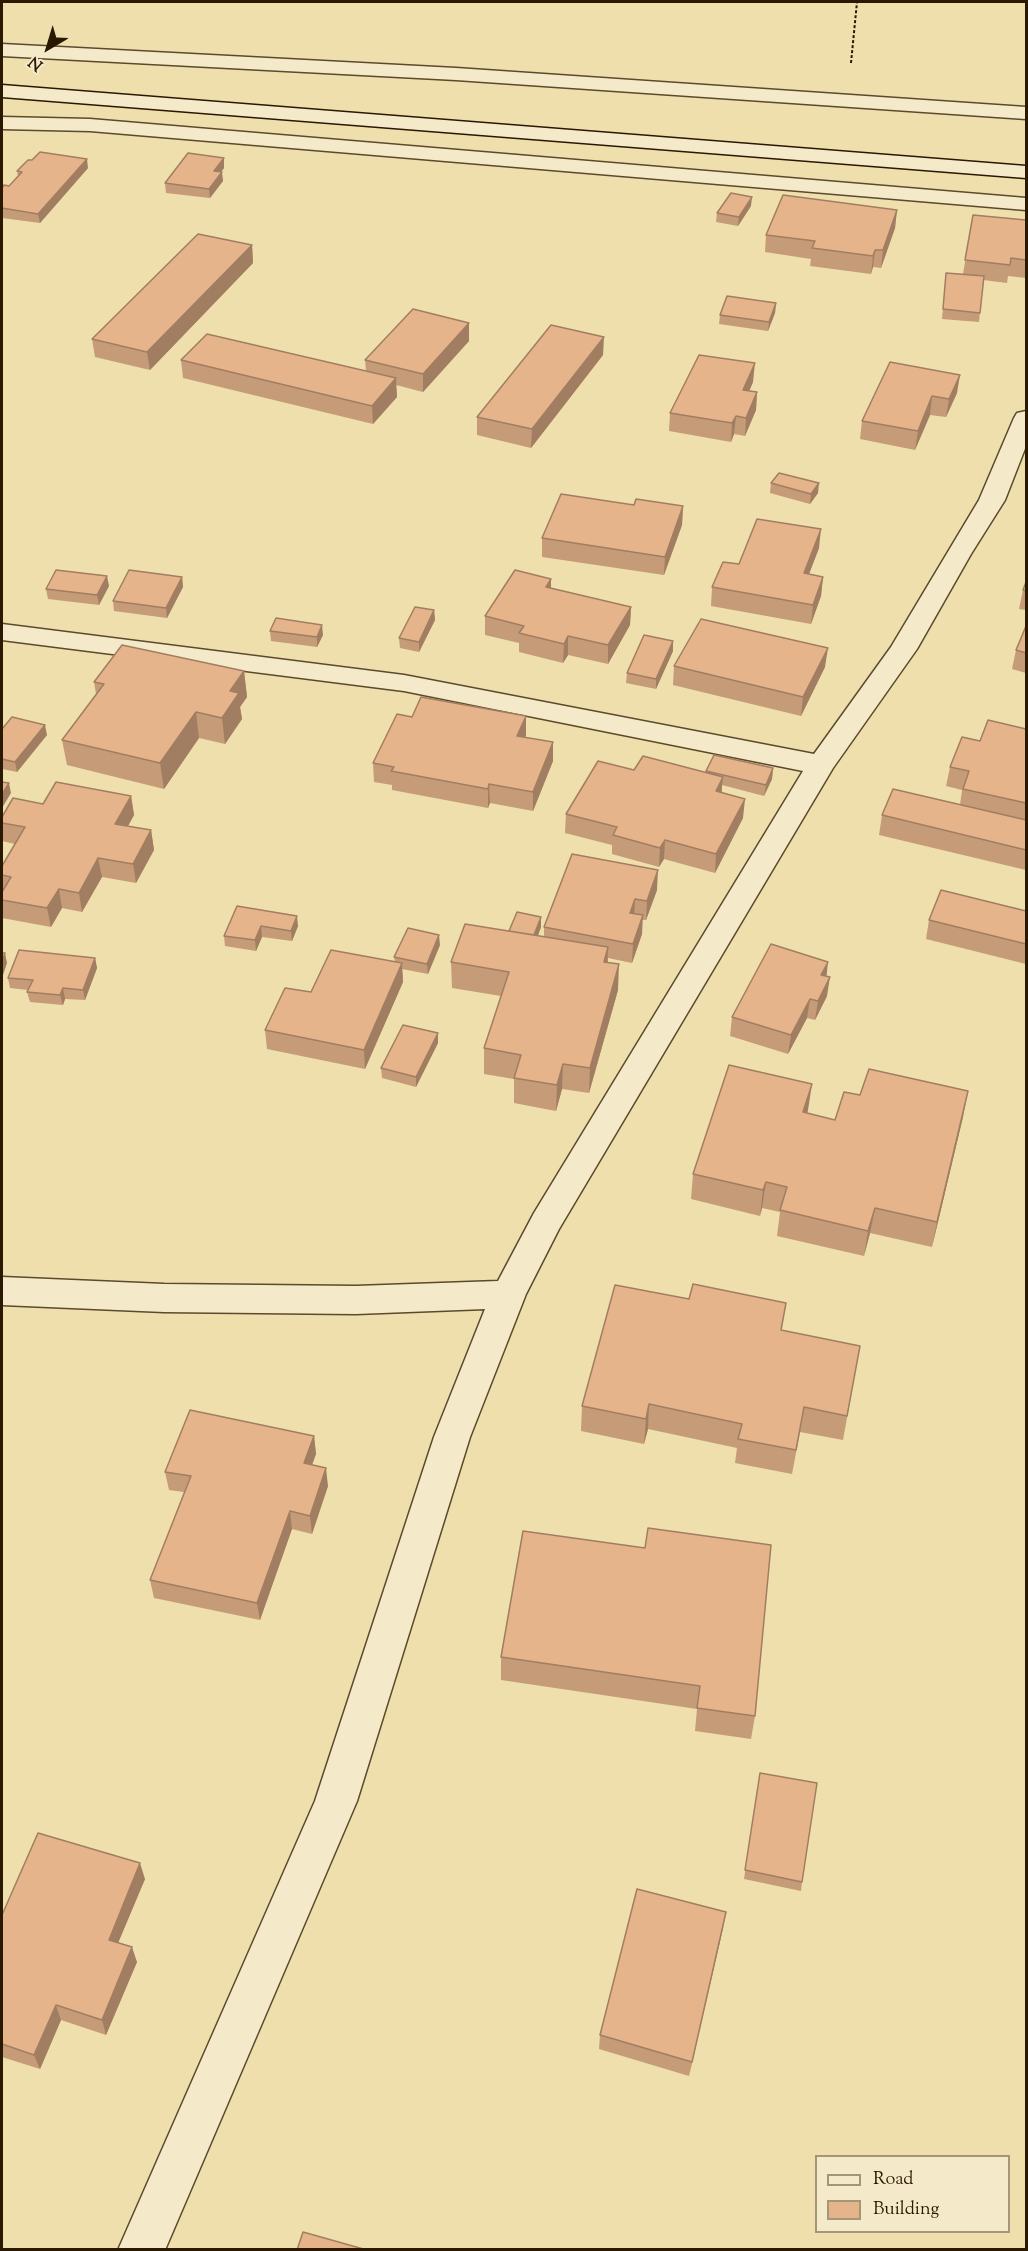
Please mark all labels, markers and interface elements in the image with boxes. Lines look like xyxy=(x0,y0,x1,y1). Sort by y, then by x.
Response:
north arrow xyxy=(18,18,78,78)
text: N xyxy=(24,50,49,76)
legend xyxy=(815,2155,1010,2233)
text: Road xyxy=(873,2167,913,2193)
text: Building xyxy=(873,2197,939,2223)

